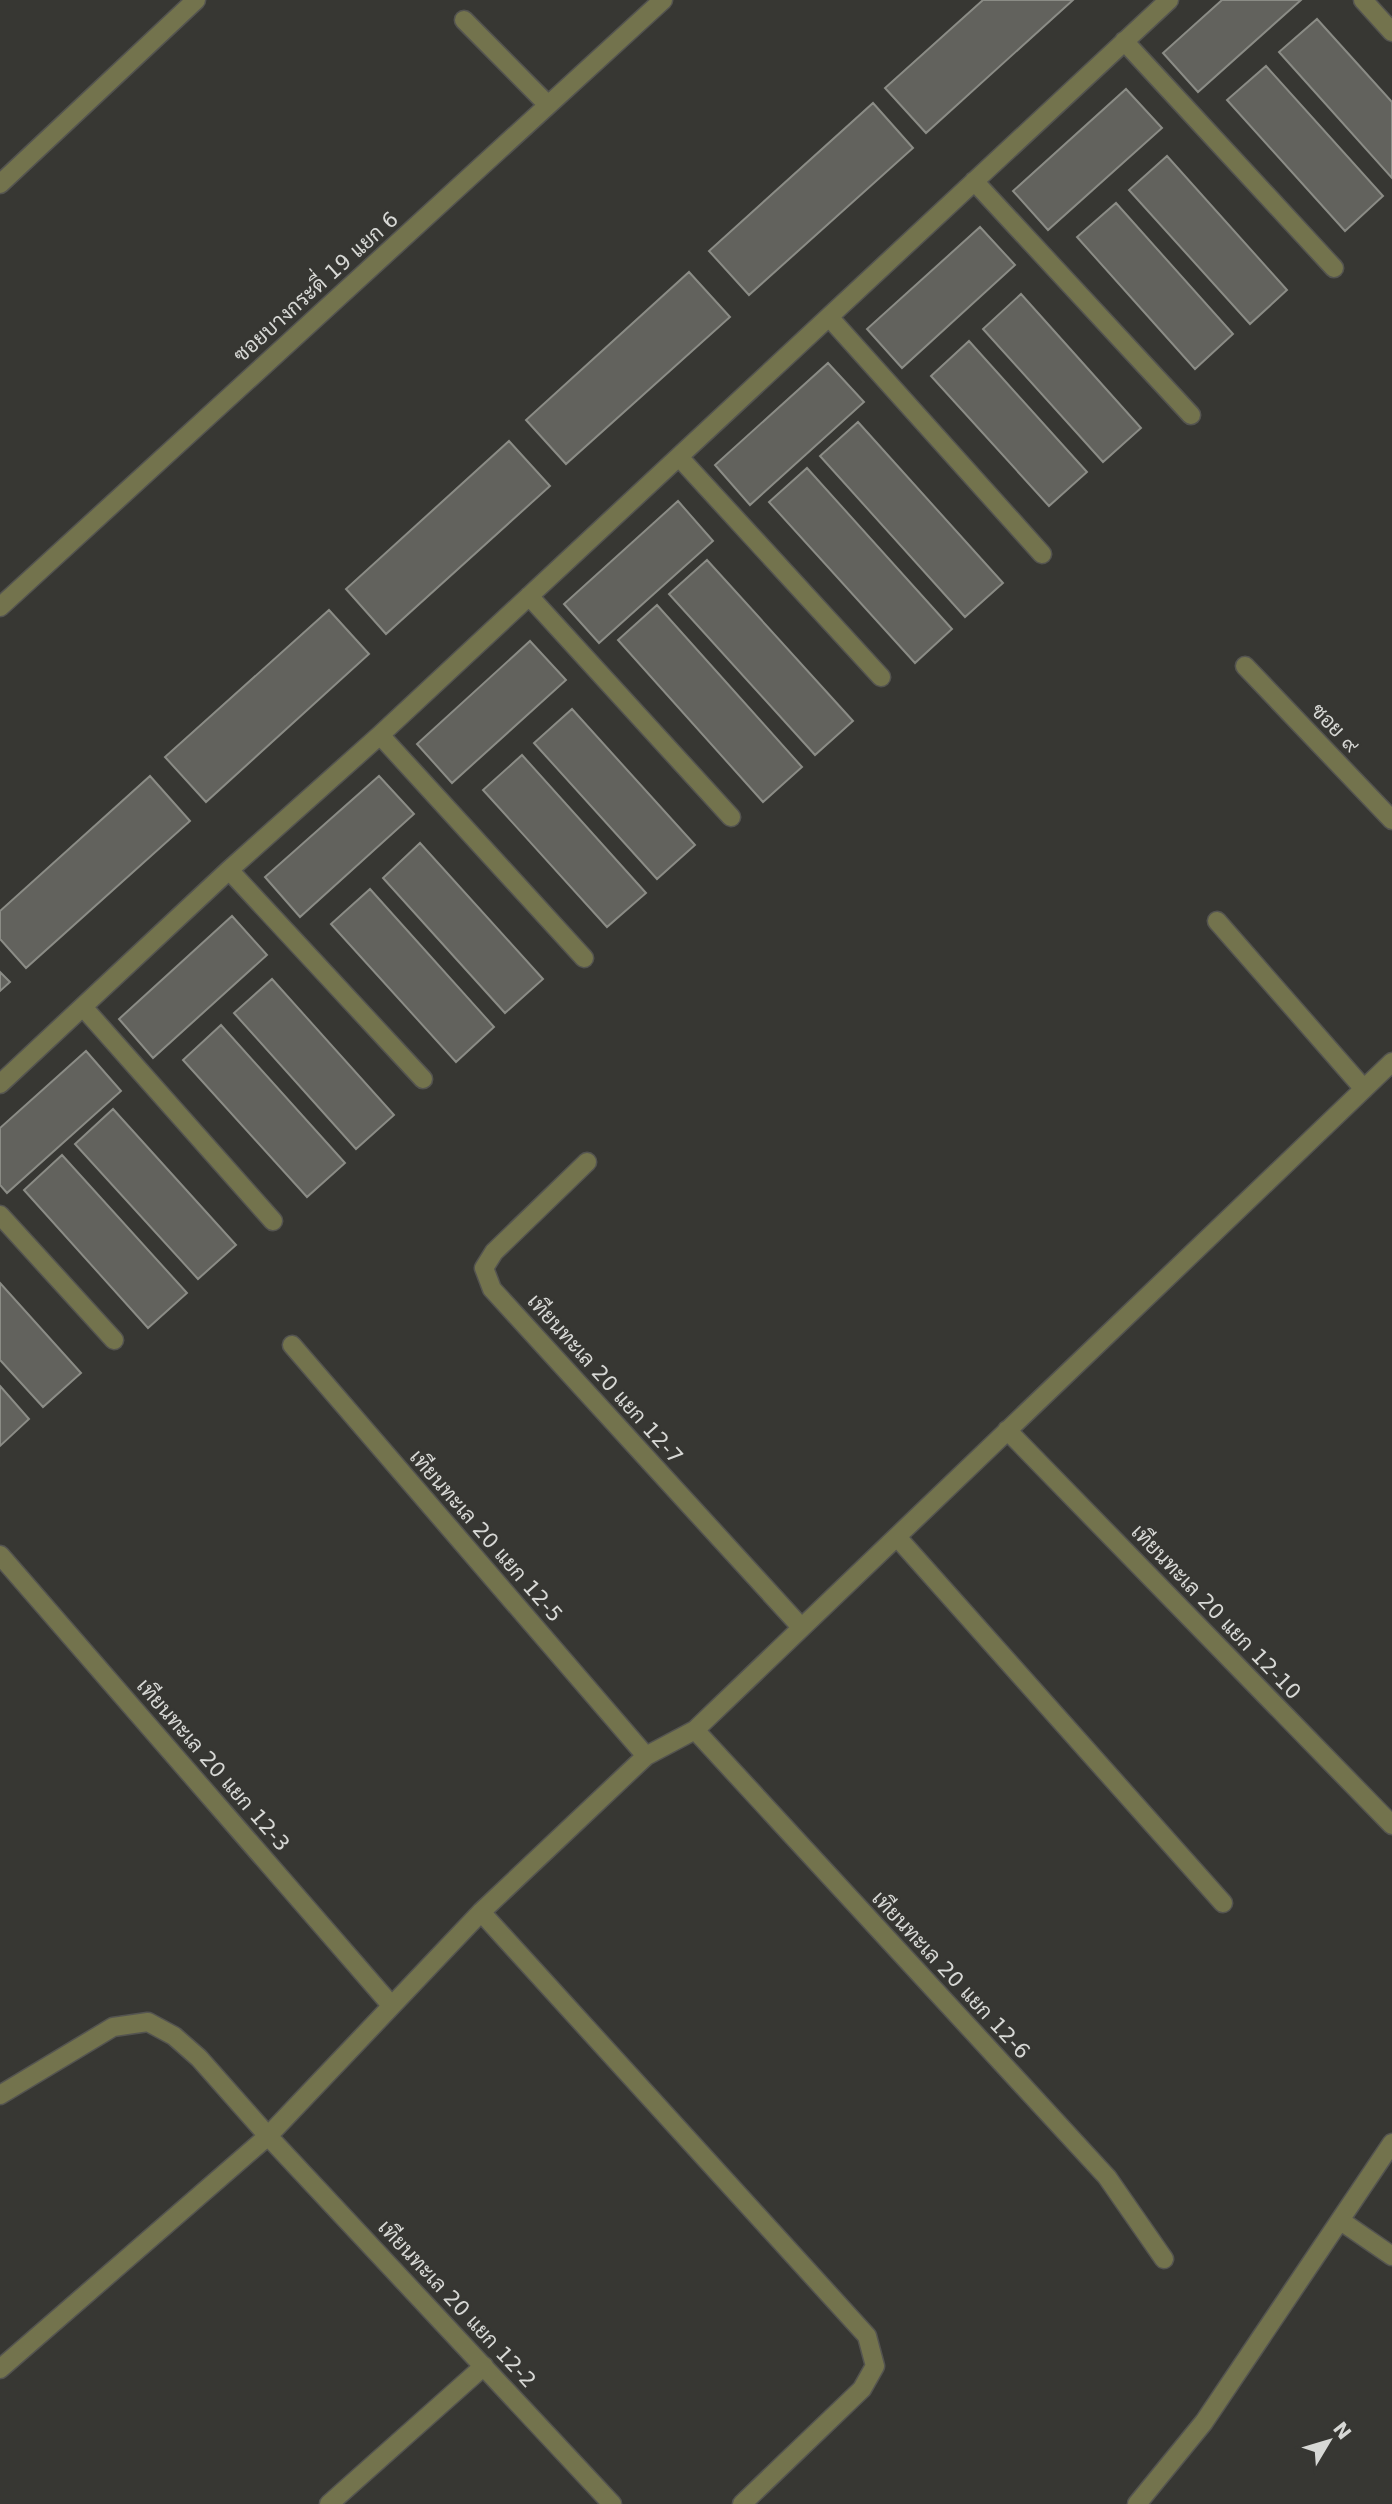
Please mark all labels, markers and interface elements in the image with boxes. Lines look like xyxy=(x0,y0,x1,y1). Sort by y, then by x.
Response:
street label: ซอยบางกระดี่ 19 แยก 6 xyxy=(224,201,403,367)
street label: ซอย ๙ xyxy=(1306,699,1364,757)
street label: เทียนทะเล 20 แยก 12-7 xyxy=(522,1289,688,1469)
street label: เทียนทะเล 20 แยก 12-5 xyxy=(405,1444,568,1627)
street label: เทียนทะเล 20 แยก 12-10 xyxy=(1126,1519,1306,1704)
street label: เทียนทะเล 20 แยก 12-3 xyxy=(132,1673,295,1856)
street label: เทียนทะเล 20 แยก 12-6 xyxy=(867,1886,1036,2064)
street label: เทียนทะเล 20 แยก 12-2 xyxy=(373,2215,542,2393)
north arrow xyxy=(1294,2406,1364,2476)
text: N xyxy=(1329,2417,1356,2444)

